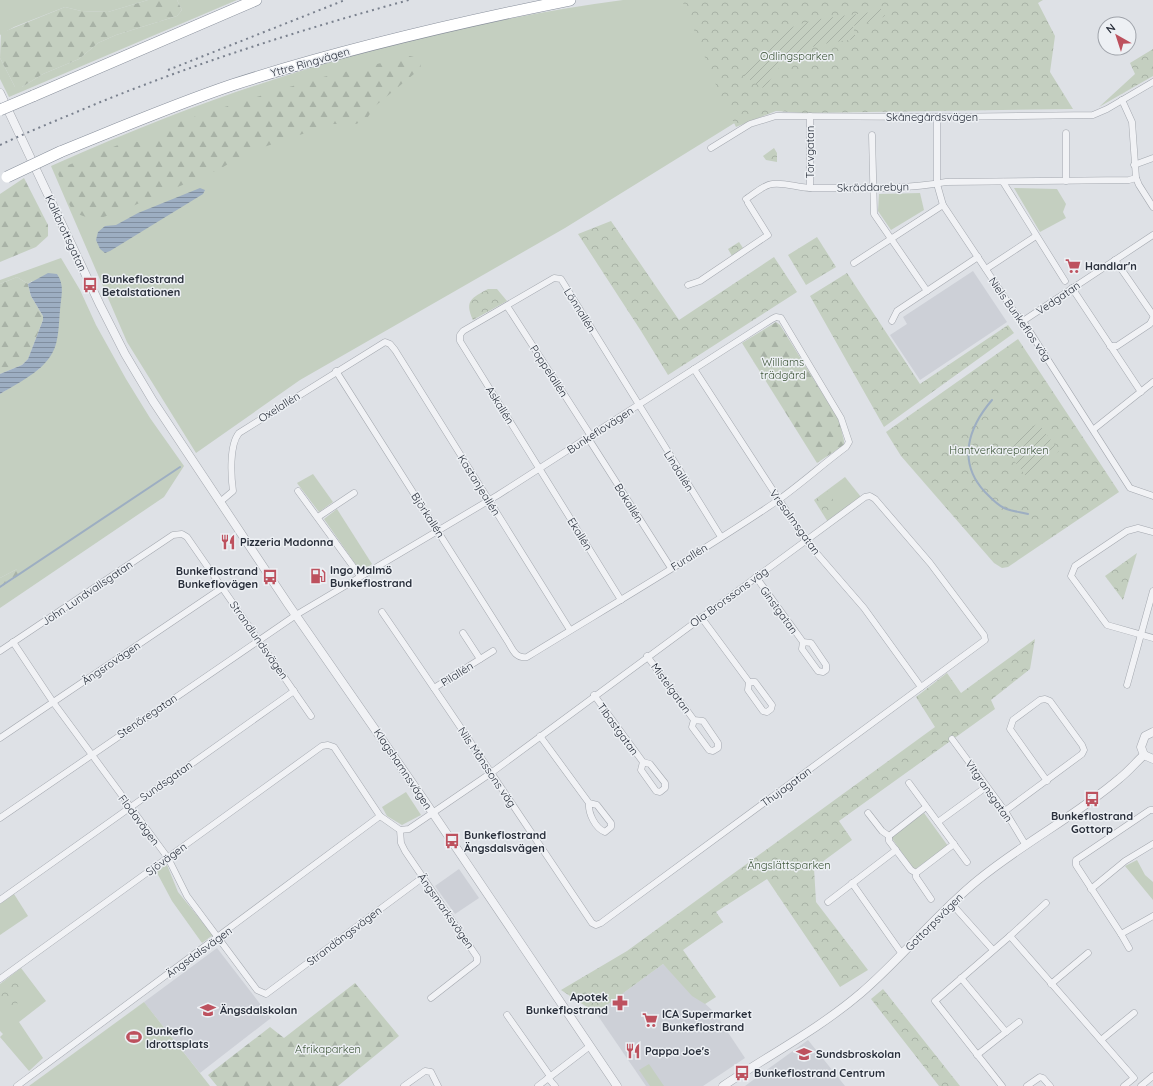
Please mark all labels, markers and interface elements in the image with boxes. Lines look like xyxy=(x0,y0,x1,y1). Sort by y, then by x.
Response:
north arrow xyxy=(1097,16,1137,56)
text: N xyxy=(1103,20,1118,36)
street label: Yttre Ringvägen xyxy=(269,44,351,80)
park label: Odlingsparken xyxy=(760,49,834,63)
street label: Skånegårdsvägen xyxy=(886,110,978,124)
street label: Torvgatan xyxy=(803,126,817,178)
street label: Skräddarebyn xyxy=(837,179,909,195)
street label: Kalkbrottsgatan xyxy=(42,193,90,273)
supermarket icon: Handlar'n xyxy=(1064,257,1082,275)
place label: Handlar'n xyxy=(1085,259,1137,273)
place label: Bunkeflostrand Betalstationen xyxy=(102,272,184,299)
street label: Niels Bunkeflos väg xyxy=(986,274,1054,364)
bus stop icon: Bunkeflostrand Betalstationen xyxy=(81,276,99,294)
street label: Vedgatan xyxy=(1033,278,1083,318)
street label: Lönnallén xyxy=(561,285,599,335)
street label: Poppelallén xyxy=(527,342,571,400)
park label: Williams trädgård xyxy=(760,355,806,382)
street label: Askallén xyxy=(483,383,517,427)
street label: Oxelallén xyxy=(256,389,302,425)
street label: Bunkeflovägen xyxy=(564,403,636,457)
park label: Hantverkareparken xyxy=(949,443,1049,457)
street label: Lindallén xyxy=(661,448,697,494)
street label: Kastanjeallén xyxy=(455,452,503,518)
street label: Bokallén xyxy=(611,481,647,525)
street label: Vresalmsgatan xyxy=(767,487,823,557)
street label: Björkallén xyxy=(408,490,448,540)
street label: Ekallén xyxy=(564,515,596,553)
restaurant icon: Pizzeria Madonna xyxy=(219,533,237,551)
place label: Pizzeria Madonna xyxy=(240,535,333,549)
street label: Furallén xyxy=(668,540,710,574)
street label: John Lundvallsgatan xyxy=(39,557,135,629)
place label: Ingo Malmö Bunkeflostrand xyxy=(330,563,412,590)
place label: Bunkeflostrand Bunkeflovägen xyxy=(176,564,258,591)
street label: Ola Brorssons väg xyxy=(687,564,771,630)
fuel station icon: Ingo Malmö Bunkeflostrand xyxy=(309,567,327,585)
bus stop icon: Bunkeflostrand Bunkeflovägen xyxy=(261,568,279,586)
street label: Ginstgatan xyxy=(757,583,801,637)
street label: Strandlundsvägen xyxy=(227,598,291,682)
street label: Ängsrovägen xyxy=(79,638,143,688)
street label: Pilallén xyxy=(438,659,476,689)
street label: Mistelgatan xyxy=(648,660,694,716)
street label: Stenöregatan xyxy=(114,691,180,741)
street label: Tibastgatan xyxy=(594,700,642,758)
street label: Nils Månssons väg xyxy=(455,724,519,810)
street label: Klagshamnsvägen xyxy=(371,726,435,812)
street label: Vitgransgatan xyxy=(962,757,1016,825)
street label: Sundsgatan xyxy=(137,758,195,804)
street label: Thujagatan xyxy=(758,764,814,810)
bus stop icon: Bunkeflostrand Gottorp xyxy=(1083,790,1101,808)
street label: Flodavägen xyxy=(115,792,163,848)
place label: Bunkeflostrand Gottorp xyxy=(1051,809,1133,836)
place label: Bunkeflostrand Ängsdalsvägen xyxy=(464,828,546,855)
bus stop icon: Bunkeflostrand Ängsdalsvägen xyxy=(443,832,461,850)
street label: Sjövägen xyxy=(143,839,189,879)
park label: Ängslättsparken xyxy=(747,858,831,872)
street label: Ängsmarksvägen xyxy=(415,871,477,951)
street label: Gottorpsvägen xyxy=(902,890,966,954)
street label: Strandängsvägen xyxy=(304,903,384,969)
street label: Ängsdalsvägen xyxy=(163,923,235,981)
place label: Apotek Bunkeflostrand xyxy=(526,990,608,1017)
pharmacy icon: Apotek Bunkeflostrand xyxy=(611,994,629,1012)
school or university icon: Ängsdalskolan xyxy=(199,1001,217,1019)
place label: Ängsdalskolan xyxy=(220,1003,297,1017)
place label: ICA Supermarket Bunkeflostrand xyxy=(662,1007,752,1034)
supermarket icon: ICA Supermarket Bunkeflostrand xyxy=(641,1011,659,1029)
place label: Bunkeflo Idrottsplats xyxy=(146,1024,209,1051)
sports icon: Bunkeflo Idrottsplats xyxy=(125,1028,143,1046)
park label: Afrikaparken xyxy=(295,1042,361,1056)
restaurant icon: Pappa Joe's xyxy=(624,1042,642,1060)
place label: Pappa Joe's xyxy=(645,1044,709,1058)
school or university icon: Sundsbroskolan xyxy=(795,1045,813,1063)
place label: Sundsbroskolan xyxy=(816,1047,901,1061)
bus stop icon: Bunkeflostrand Centrum xyxy=(733,1064,751,1082)
place label: Bunkeflostrand Centrum xyxy=(754,1066,885,1080)

